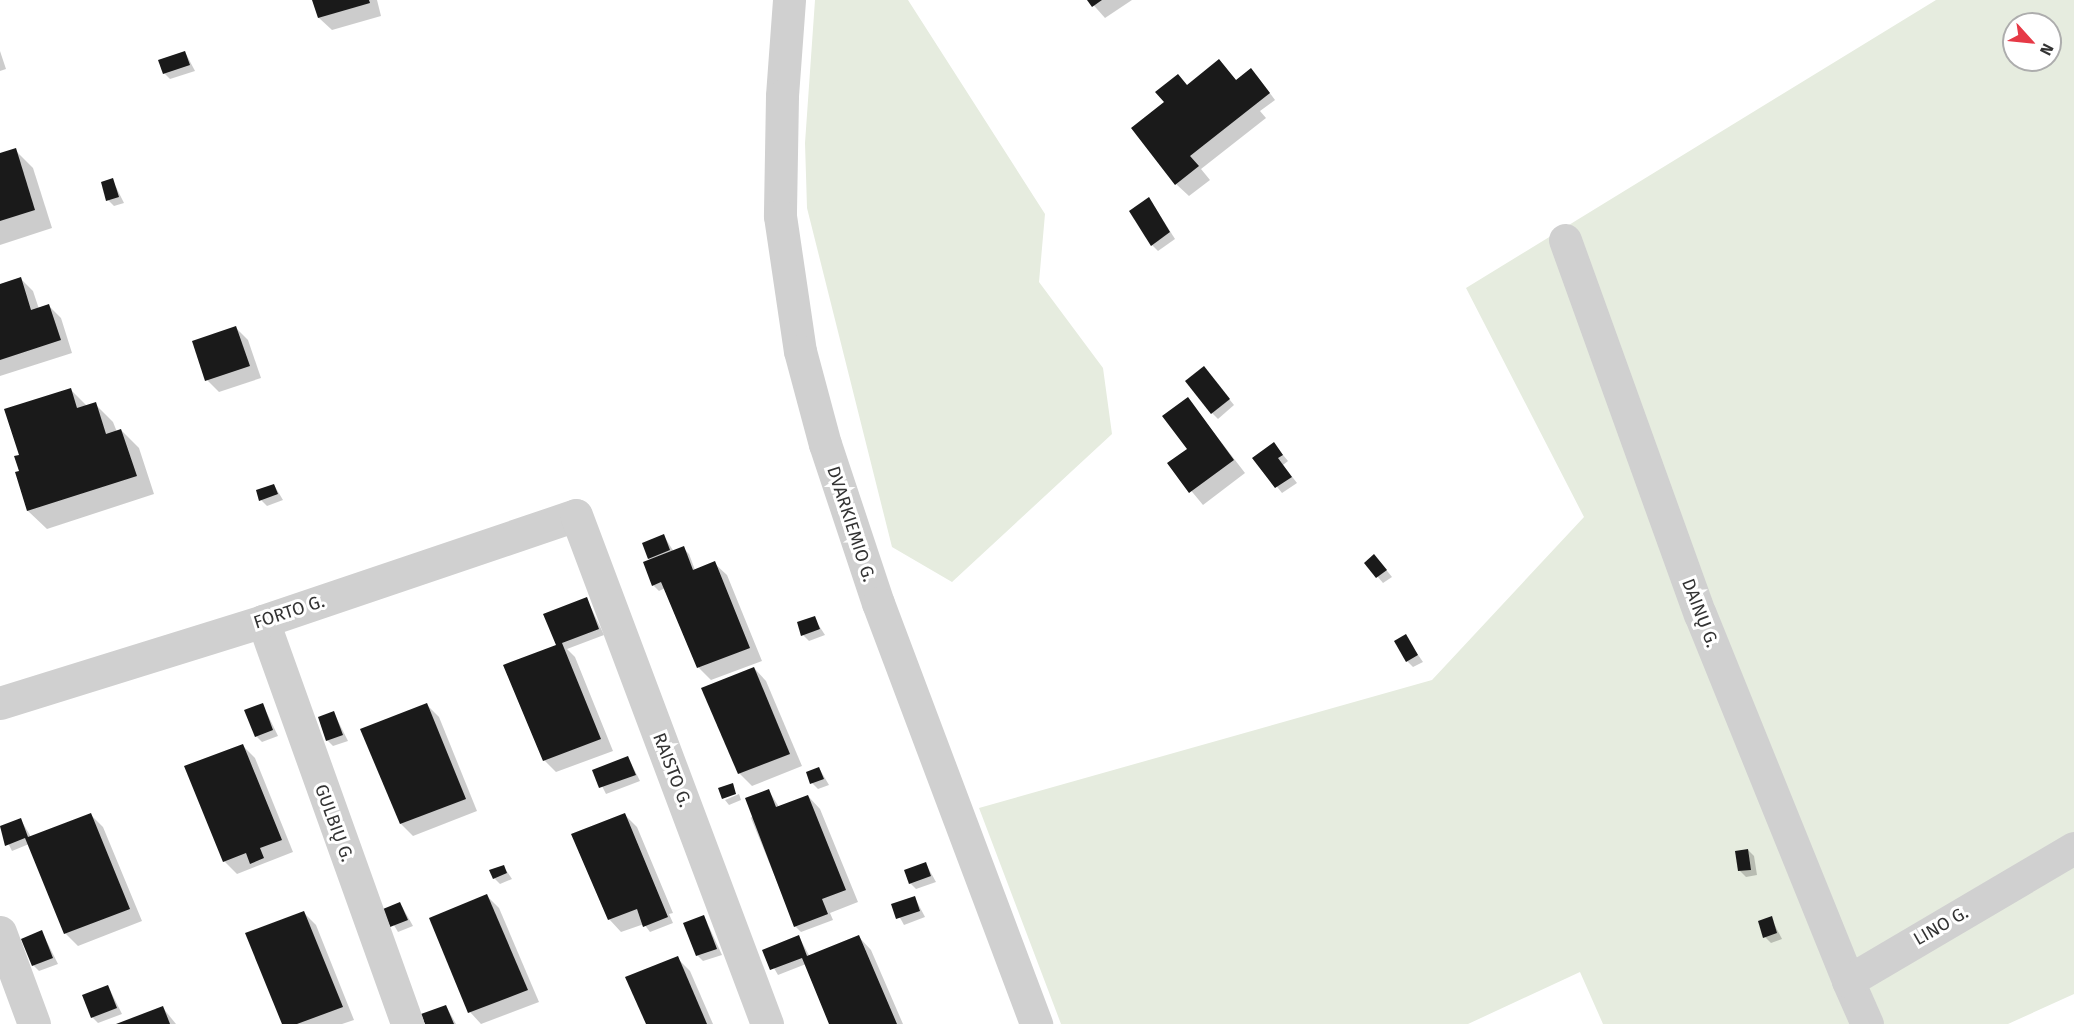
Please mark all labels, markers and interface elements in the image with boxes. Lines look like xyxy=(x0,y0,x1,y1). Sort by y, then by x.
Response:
north arrow xyxy=(2002,12,2062,72)
text: N xyxy=(2036,40,2058,59)
street label: DVARKIEMIO G. xyxy=(822,463,880,585)
street label: DAINŲ G. xyxy=(1677,576,1723,650)
street label: FORTO G. xyxy=(251,590,327,634)
street label: RAISTO G. xyxy=(648,730,696,810)
street label: GULBIŲ G. xyxy=(310,781,358,865)
street label: LINO G. xyxy=(1910,902,1972,950)

